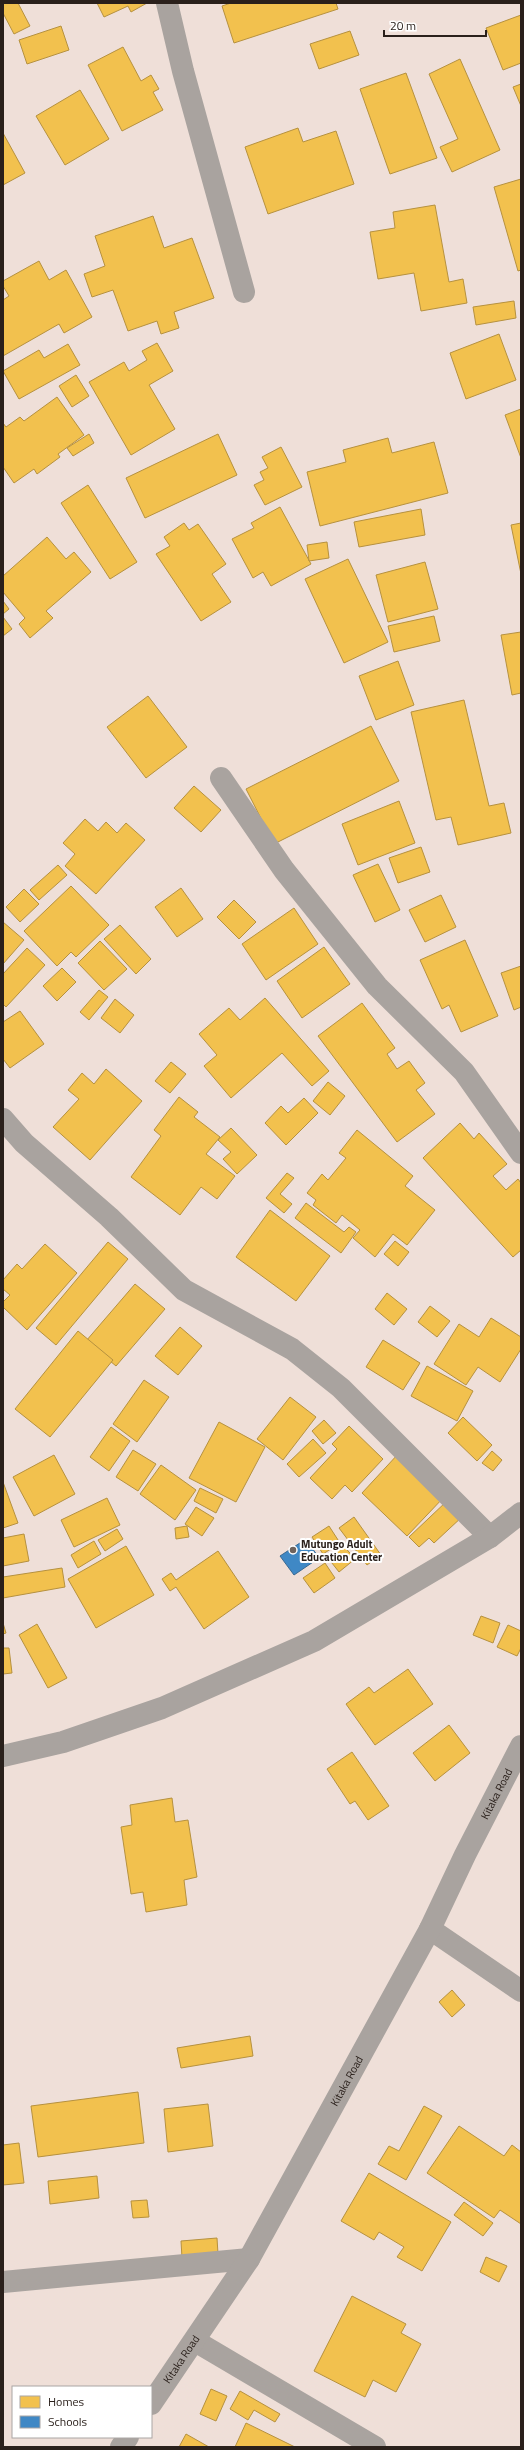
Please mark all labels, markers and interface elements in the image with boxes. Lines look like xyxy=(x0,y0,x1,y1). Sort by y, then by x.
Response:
scale bar xyxy=(384,12,486,38)
text: 20 m xyxy=(390,16,416,35)
place label: Mutungo Adult Education Center xyxy=(301,1536,382,1565)
marker: Mutungo Adult Education Center xyxy=(288,1545,298,1555)
street label: Kitaka Road xyxy=(477,1766,516,1822)
street label: Kitaka Road xyxy=(326,2053,367,2109)
street label: Kitaka Road xyxy=(159,2332,203,2387)
legend xyxy=(12,2386,152,2438)
text: Homes xyxy=(48,2392,84,2411)
text: Schools xyxy=(48,2412,88,2431)

